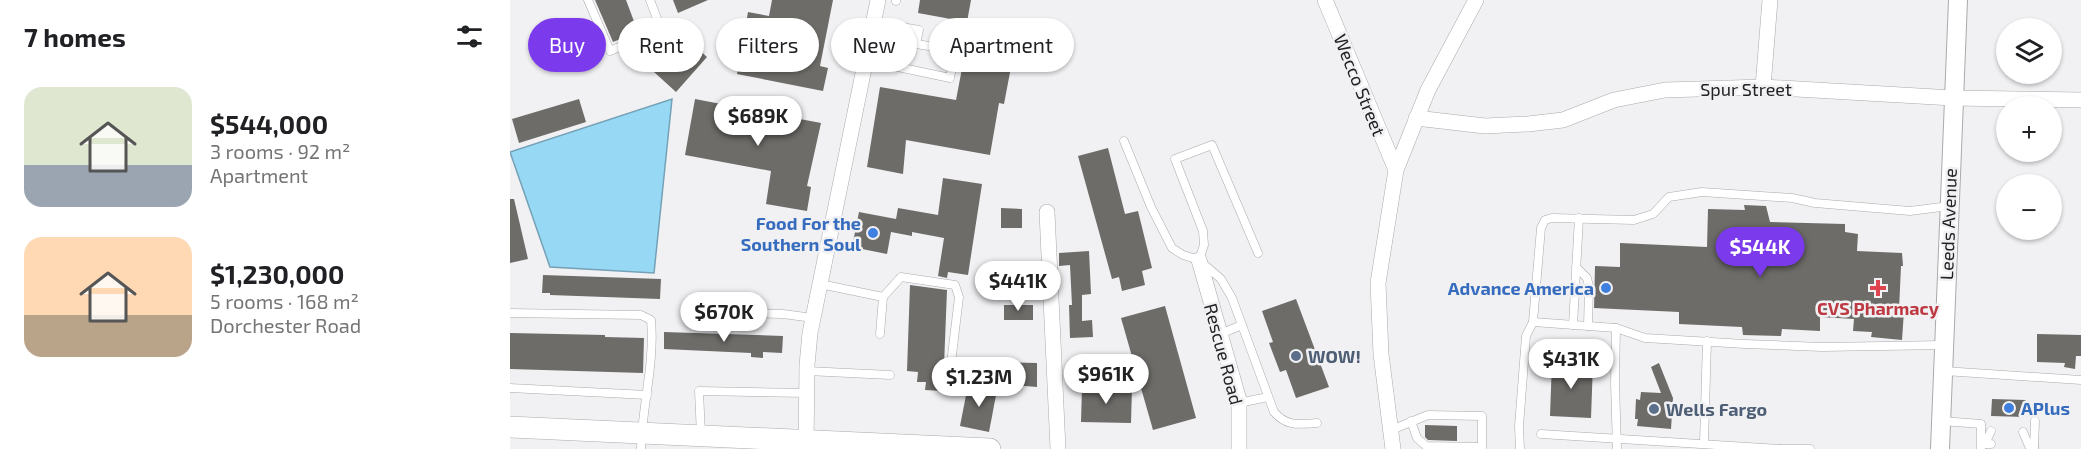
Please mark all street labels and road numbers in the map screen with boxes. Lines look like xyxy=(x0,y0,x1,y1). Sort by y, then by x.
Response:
street label: Wecco Street xyxy=(1330,31,1390,139)
street label: Spur Street xyxy=(1700,78,1792,100)
street label: Leeds Avenue xyxy=(1935,168,1961,280)
street label: Rescue Road xyxy=(1200,301,1248,407)

